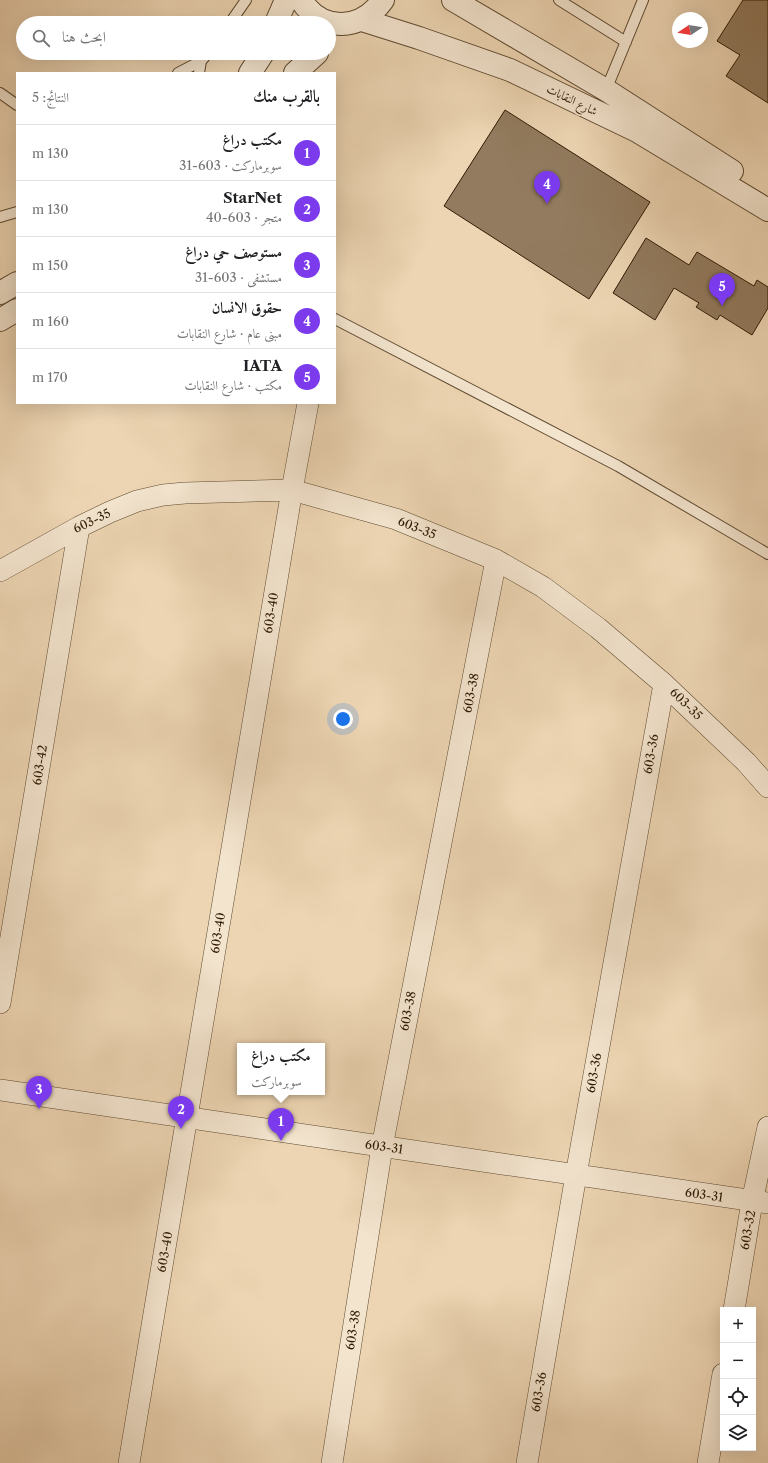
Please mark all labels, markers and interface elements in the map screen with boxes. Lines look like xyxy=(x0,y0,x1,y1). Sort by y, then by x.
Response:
north arrow xyxy=(672,12,708,48)
search box xyxy=(16,16,336,60)
icon: search xyxy=(30,27,52,49)
text: ابحث هنا xyxy=(62,27,106,46)
street label: شارع النقابات xyxy=(542,81,600,122)
text: بالقرب منك xyxy=(253,86,320,106)
text: النتائج: 5 xyxy=(32,89,69,105)
text: مكتب دراغ xyxy=(223,130,282,149)
text: 130 m xyxy=(32,145,68,161)
text: 1 xyxy=(304,145,310,161)
text: سوبرماركت · 603-31 xyxy=(179,157,282,173)
pin: 4 xyxy=(534,171,560,204)
text: StarNet xyxy=(223,188,282,207)
text: 130 m xyxy=(32,201,68,217)
text: 2 xyxy=(303,201,311,217)
text: متجر · 603-40 xyxy=(206,209,282,225)
text: مستوصف حي دراغ xyxy=(185,242,282,261)
text: 150 m xyxy=(32,257,68,273)
text: 3 xyxy=(303,257,311,273)
text: مستشفى · 603-31 xyxy=(195,269,282,285)
pin: 5 xyxy=(709,273,735,306)
text: حقوق الانسان xyxy=(212,298,282,317)
text: 160 m xyxy=(32,313,69,329)
text: 4 xyxy=(303,313,311,329)
text: مبنى عام · شارع النقابات xyxy=(177,325,282,341)
text: IATA xyxy=(243,356,282,375)
text: 170 m xyxy=(32,369,68,385)
text: 5 xyxy=(303,369,311,385)
text: مكتب · شارع النقابات xyxy=(184,377,282,393)
street label: 603-35 xyxy=(71,505,113,536)
street label: 603-35 xyxy=(396,513,438,542)
street label: 603-40 xyxy=(260,591,281,634)
street label: 603-38 xyxy=(459,672,482,714)
street label: 603-35 xyxy=(667,684,706,723)
your location xyxy=(333,709,353,729)
street label: 603-36 xyxy=(640,733,661,775)
street label: 603-42 xyxy=(29,744,50,786)
street label: 603-40 xyxy=(207,911,228,954)
street label: 603-38 xyxy=(396,990,419,1032)
popup xyxy=(237,1043,325,1095)
text: مكتب دراغ xyxy=(251,1046,311,1065)
street label: 603-36 xyxy=(583,1052,604,1094)
text: سوبرماركت xyxy=(251,1073,302,1089)
pin: 3 xyxy=(26,1076,52,1109)
pin: 2 xyxy=(168,1096,194,1129)
pin: 1 xyxy=(268,1108,294,1141)
street label: 603-31 xyxy=(364,1136,404,1157)
street label: 603-31 xyxy=(684,1184,724,1205)
street label: 603-32 xyxy=(737,1209,758,1251)
street label: 603-40 xyxy=(154,1230,175,1274)
map controls xyxy=(720,1307,756,1451)
button: + xyxy=(720,1307,756,1343)
street label: 603-38 xyxy=(342,1309,363,1351)
button: − xyxy=(720,1343,756,1379)
street label: 603-36 xyxy=(528,1371,549,1413)
button: locate xyxy=(720,1379,756,1415)
button: layers xyxy=(720,1415,756,1451)

